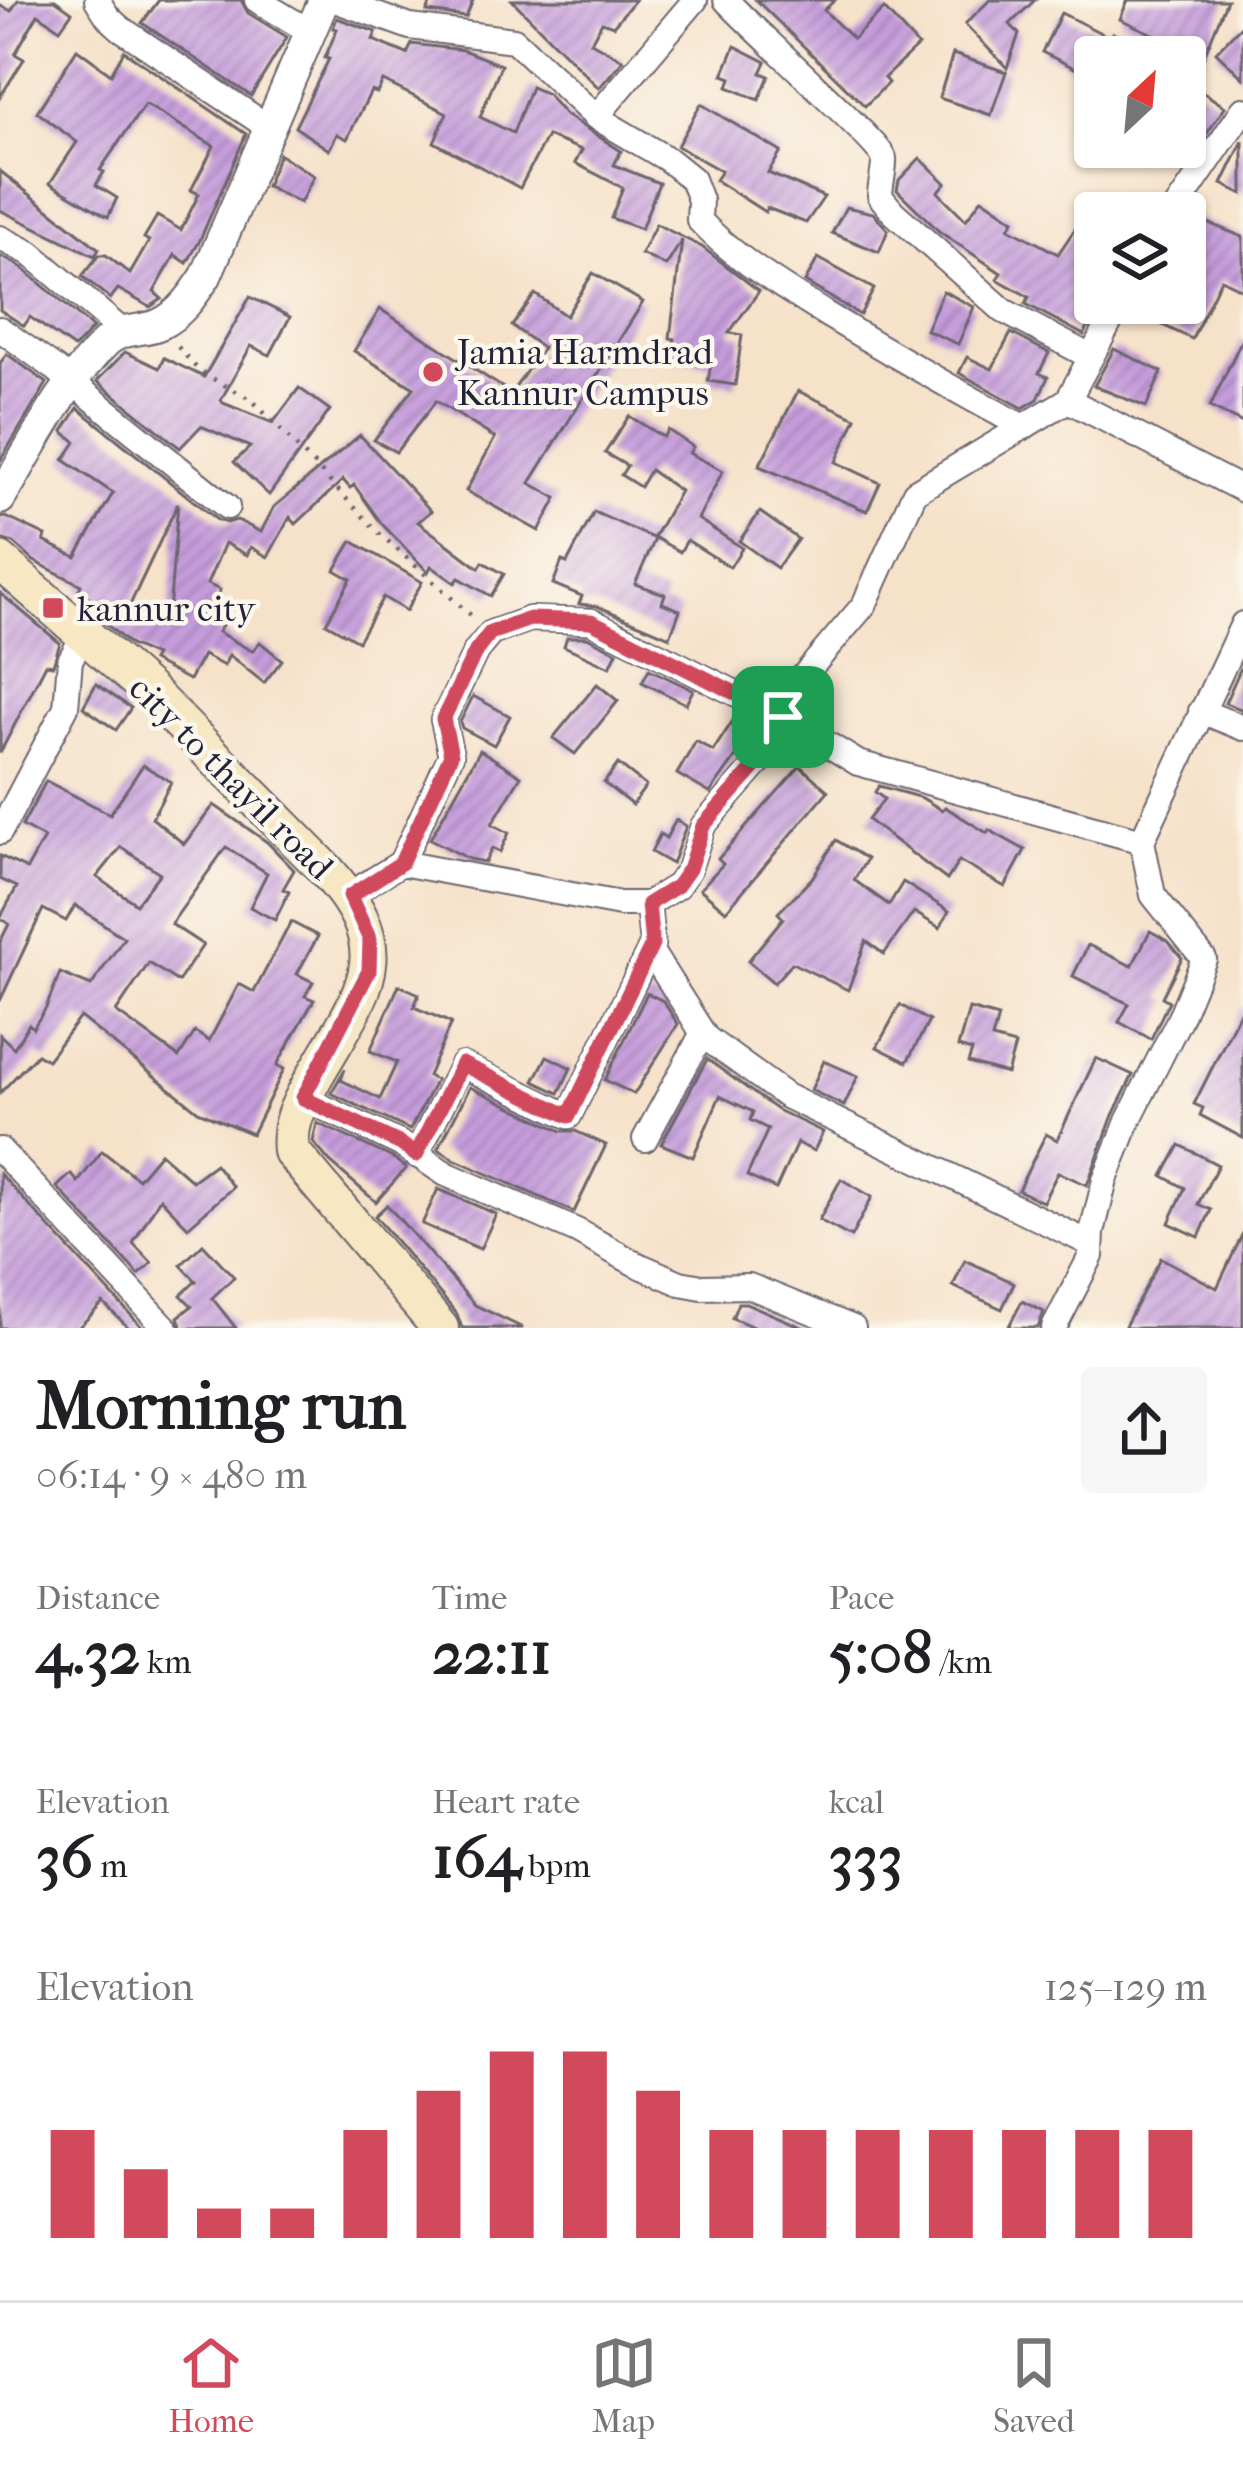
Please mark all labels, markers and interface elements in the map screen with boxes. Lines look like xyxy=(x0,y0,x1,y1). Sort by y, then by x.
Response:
north arrow xyxy=(1074,36,1206,168)
map controls xyxy=(1074,36,1206,324)
button: layers xyxy=(1074,192,1206,324)
place label: Jamia Harmdrad Kannur Campus xyxy=(454,331,713,414)
marker: Jamia Harmdrad Kannur Campus xyxy=(420,359,446,385)
place label: kannur city xyxy=(77,588,257,630)
marker: kannur city xyxy=(40,595,66,621)
pin xyxy=(732,666,834,768)
street label: city to thayil road xyxy=(121,667,342,889)
icon: arrive xyxy=(750,684,816,750)
button: share xyxy=(1081,1367,1207,1493)
text: Morning run xyxy=(36,1368,406,1445)
text: 06:14 · 9 × 480 m xyxy=(36,1452,307,1498)
text: Distance xyxy=(36,1579,160,1618)
text: Time xyxy=(432,1579,507,1618)
text: Pace xyxy=(829,1579,894,1618)
text: 4.32 xyxy=(36,1618,140,1689)
text: 22:11 xyxy=(432,1618,551,1689)
text: 5:08 xyxy=(829,1618,932,1689)
text: km xyxy=(140,1643,192,1682)
text: /km xyxy=(932,1643,992,1682)
text: Elevation xyxy=(36,1783,169,1822)
text: Heart rate xyxy=(432,1783,580,1822)
text: kcal xyxy=(829,1783,884,1822)
text: 36 xyxy=(36,1822,93,1893)
text: 164 xyxy=(432,1822,521,1893)
text: 333 xyxy=(829,1822,902,1893)
text: m xyxy=(93,1847,128,1886)
text: bpm xyxy=(521,1847,591,1886)
text: Elevation xyxy=(36,1964,194,2010)
text: 125–129 m xyxy=(1044,1964,1207,2010)
tab: Home xyxy=(168,2330,254,2441)
tab: Map xyxy=(591,2330,657,2441)
tab: Saved xyxy=(993,2330,1075,2441)

